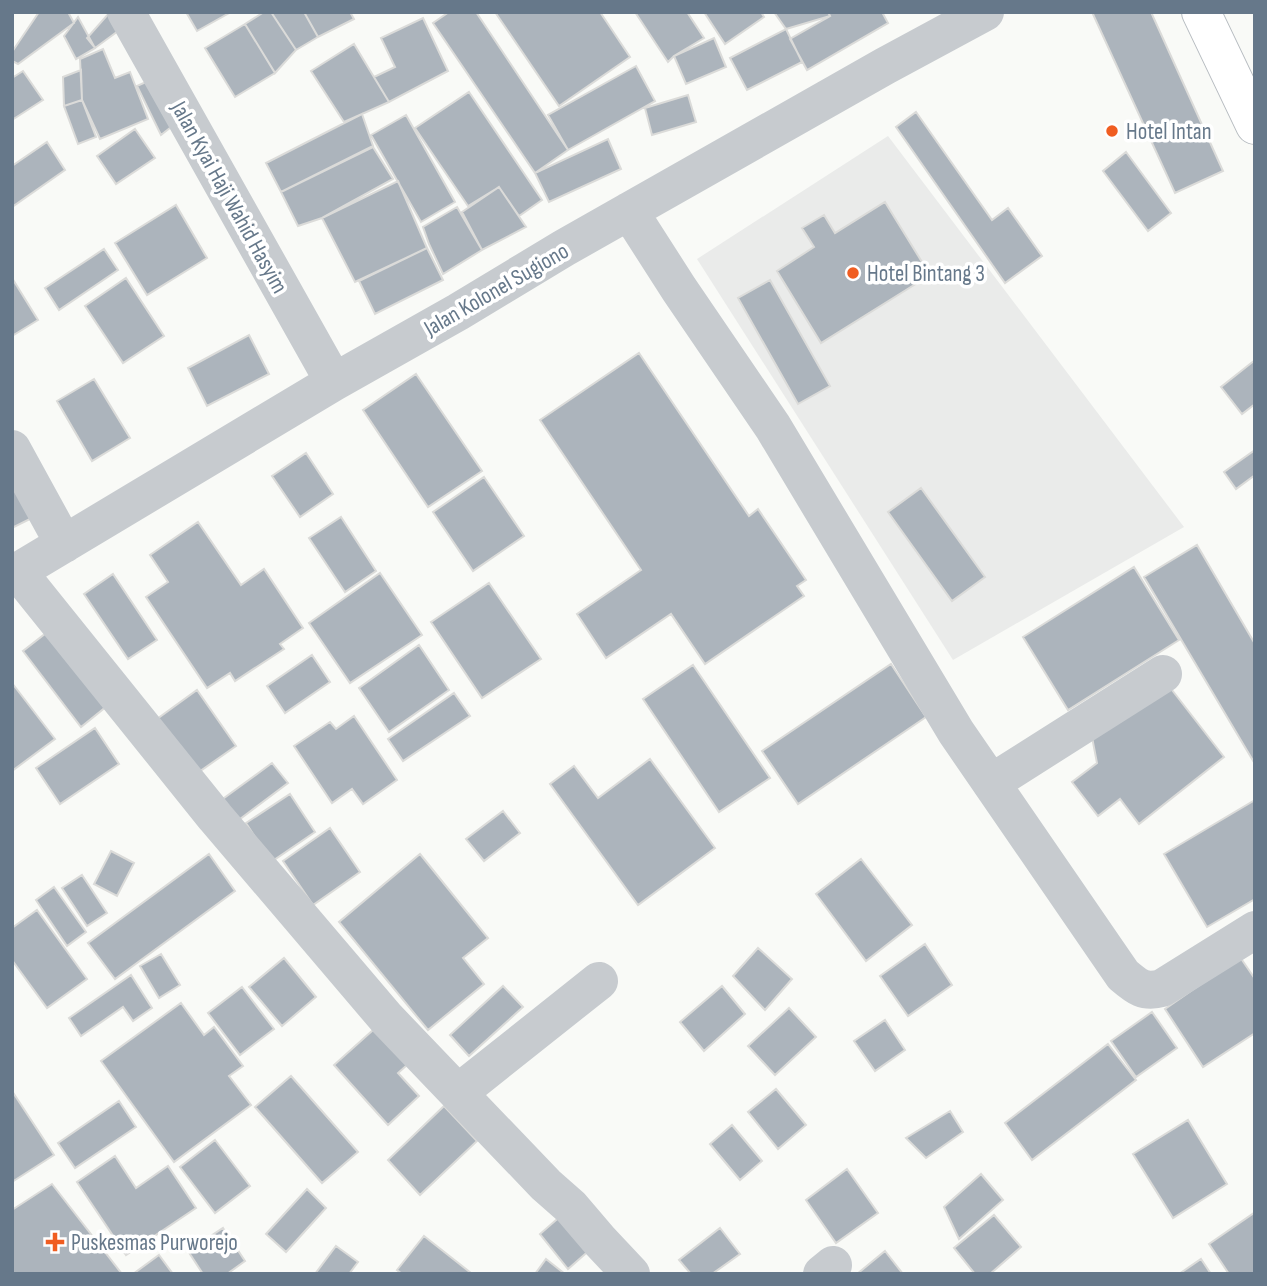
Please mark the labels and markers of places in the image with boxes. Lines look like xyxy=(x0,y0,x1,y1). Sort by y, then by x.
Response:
place label: Hotel Intan xyxy=(1126,118,1212,146)
marker: Hotel Intan xyxy=(1104,123,1120,139)
place label: Hotel Bintang 3 xyxy=(867,260,985,288)
marker: Hotel Bintang 3 xyxy=(845,265,861,281)
place label: Puskesmas Purworejo xyxy=(71,1229,238,1257)
marker: Puskesmas Purworejo xyxy=(45,1232,65,1252)

